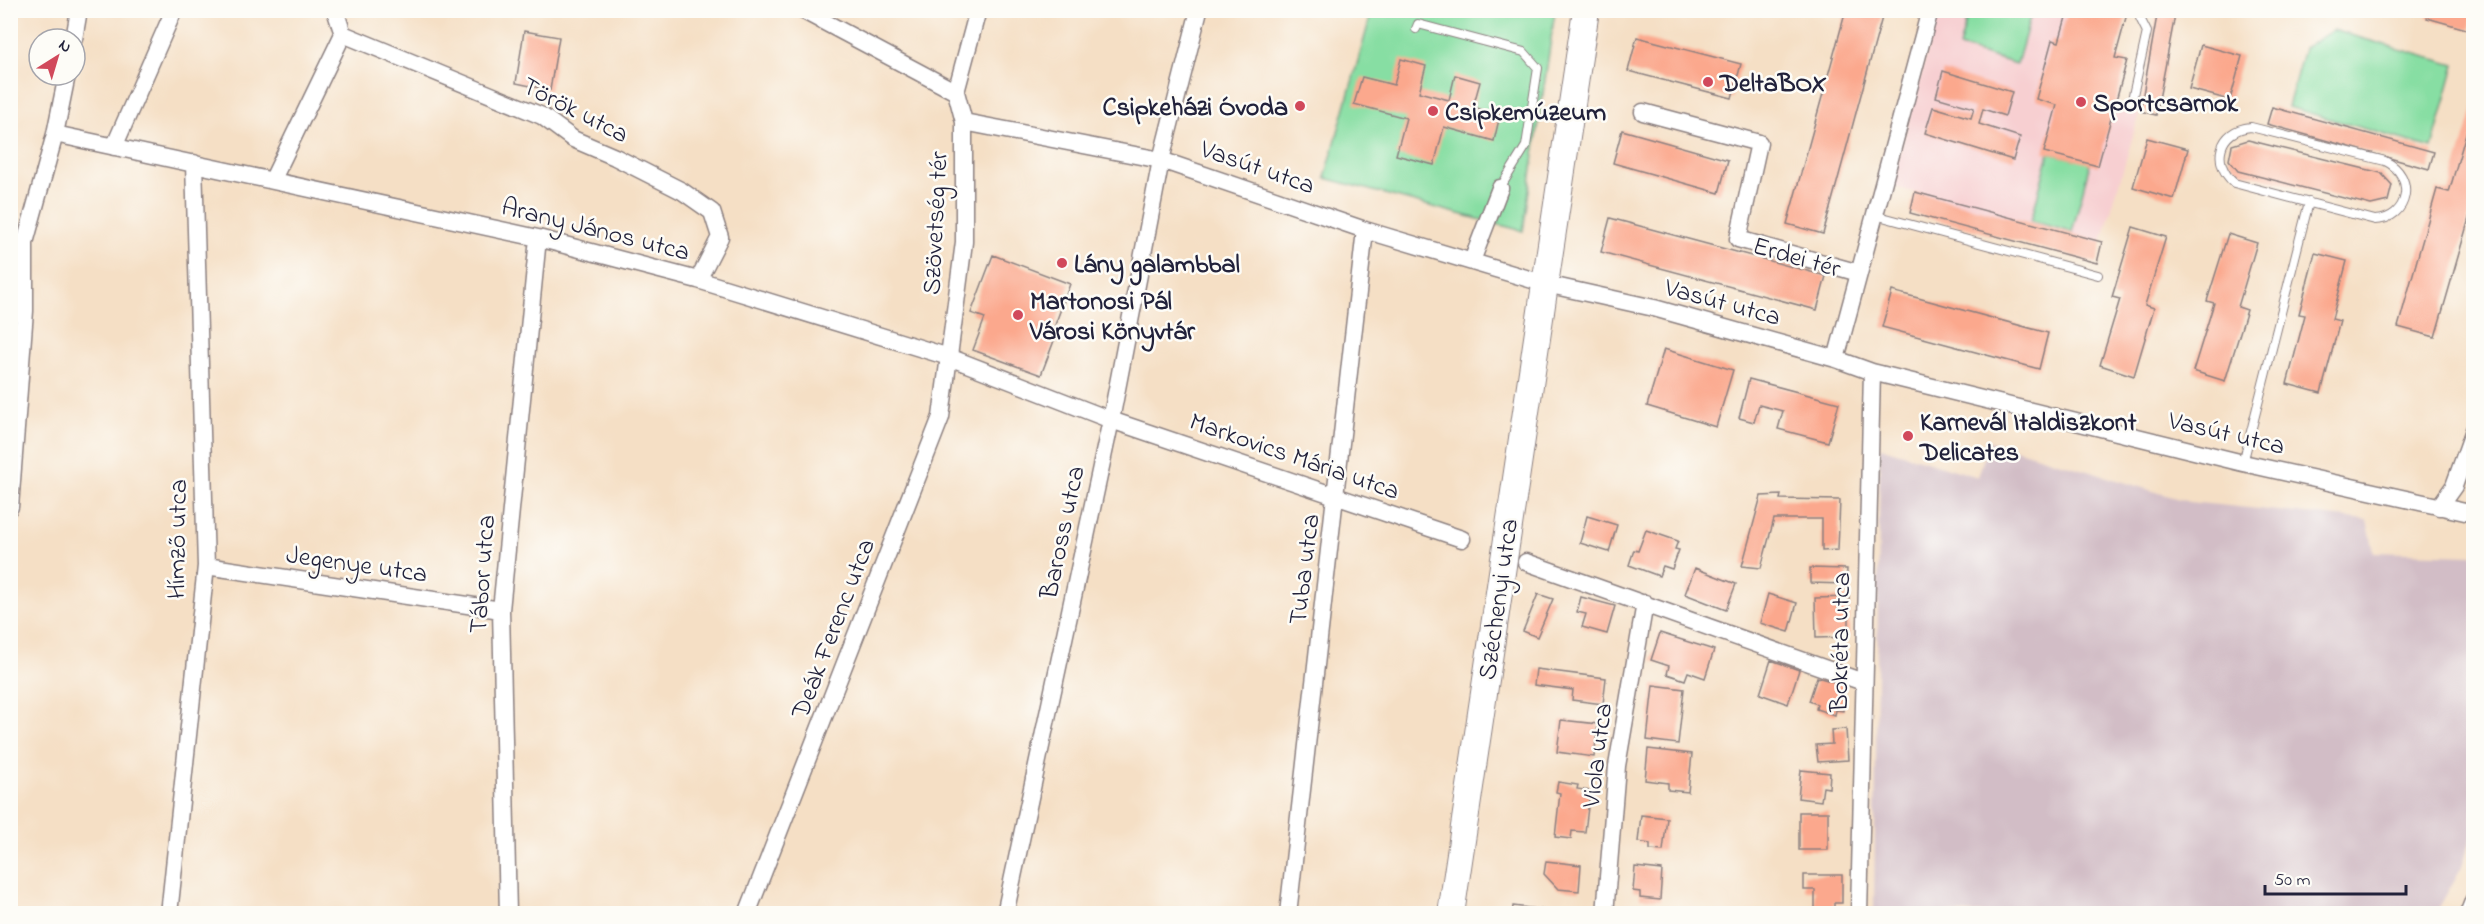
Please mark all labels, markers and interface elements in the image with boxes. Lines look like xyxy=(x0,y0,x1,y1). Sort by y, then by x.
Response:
north arrow xyxy=(27,27,87,87)
text: N xyxy=(53,34,77,60)
place label: DeltaBOX xyxy=(1719,66,1826,104)
street label: Török utca xyxy=(515,69,635,155)
marker: DeltaBOX xyxy=(1701,75,1715,89)
place label: Sportcsarnok xyxy=(2093,86,2239,124)
place label: Csipkeházi Óvoda xyxy=(1103,90,1288,128)
place label: Csipkemúzeum xyxy=(1445,95,1606,133)
marker: Sportcsarnok xyxy=(2074,95,2088,109)
marker: Csipkeházi Óvoda xyxy=(1293,99,1307,113)
marker: Csipkemúzeum xyxy=(1426,104,1440,118)
street label: Vasút utca xyxy=(1194,131,1319,206)
street label: Szövetség tér xyxy=(914,149,960,296)
street label: Arany János utca xyxy=(497,189,693,273)
street label: Erdei tér xyxy=(1748,228,1845,290)
place label: Lány galambbal xyxy=(1074,247,1240,286)
marker: Lány galambbal xyxy=(1055,256,1069,270)
street label: Vasút utca xyxy=(1659,270,1784,338)
place label: Martonosi Pál Városi Könyvtár xyxy=(1029,284,1196,352)
marker: Martonosi Pál Városi Könyvtár xyxy=(1011,308,1025,322)
street label: Vasút utca xyxy=(2163,403,2288,467)
street label: Markovics Mária utca xyxy=(1184,404,1404,512)
place label: Karnevál Italdiszkont Delicates xyxy=(1919,405,2137,473)
marker: Karnevál Italdiszkont Delicates xyxy=(1901,429,1915,443)
street label: Baross utca xyxy=(1031,463,1097,604)
street label: Hímző utca xyxy=(159,479,199,599)
street label: Tuba utca xyxy=(1280,512,1332,627)
street label: Tábor utca xyxy=(461,514,507,635)
street label: Széchenyi utca xyxy=(1470,516,1530,682)
street label: Deák Ferenc utca xyxy=(783,534,887,725)
street label: Jegenye utca xyxy=(284,537,430,595)
street label: Bokréta utca xyxy=(1822,572,1862,713)
street label: Viola utca xyxy=(1574,701,1624,811)
scale bar xyxy=(2265,858,2406,896)
text: 50 m xyxy=(2274,868,2311,894)

